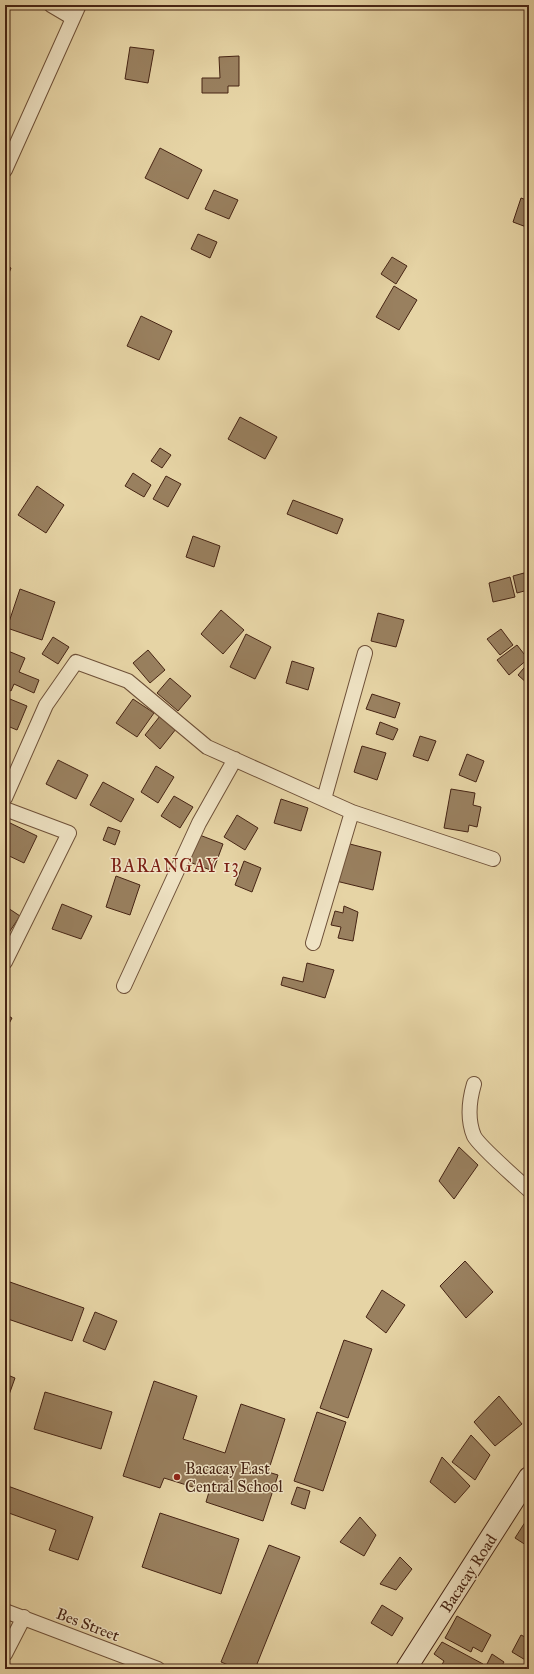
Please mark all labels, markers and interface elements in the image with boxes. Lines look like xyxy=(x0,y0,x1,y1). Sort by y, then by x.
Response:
district label: BARANGAY 13 xyxy=(110,855,240,877)
place label: Bacacay East Central School xyxy=(185,1459,283,1496)
marker: Bacacay East Central School xyxy=(172,1472,182,1482)
street label: Bacacay Road xyxy=(436,1531,501,1616)
street label: Bes Street xyxy=(53,1604,122,1645)

